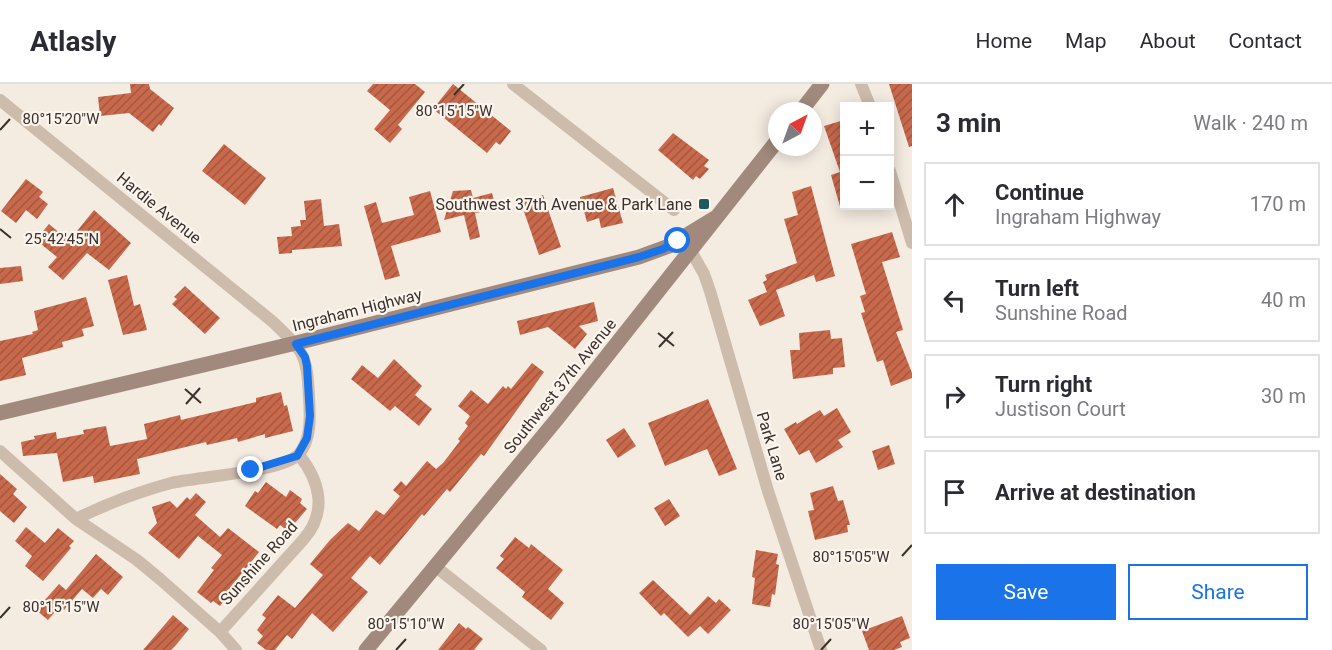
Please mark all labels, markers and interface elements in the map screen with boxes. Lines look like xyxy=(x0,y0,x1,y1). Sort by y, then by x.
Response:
text: Atlasly xyxy=(30,25,116,58)
text: Home xyxy=(976,29,1032,53)
text: Map xyxy=(1065,29,1107,53)
text: About xyxy=(1140,29,1196,53)
text: Contact xyxy=(1229,29,1302,53)
text: 80°15'15"W xyxy=(416,102,492,120)
north arrow xyxy=(768,102,822,156)
map controls xyxy=(840,102,894,210)
button: + xyxy=(840,102,894,156)
text: 3 min xyxy=(936,108,1001,138)
text: 80°15'20"W xyxy=(23,110,99,128)
text: Walk · 240 m xyxy=(1193,111,1308,135)
button: − xyxy=(840,156,894,210)
street label: Hardie Avenue xyxy=(113,168,205,248)
text: Continue xyxy=(995,180,1084,205)
icon: ahead xyxy=(938,188,971,221)
text: 170 m xyxy=(1250,192,1306,216)
place label: Southwest 37th Avenue & Park Lane xyxy=(435,195,692,214)
marker: Southwest 37th Avenue & Park Lane xyxy=(697,197,711,211)
text: Ingraham Highway xyxy=(995,205,1161,229)
route start xyxy=(664,227,690,253)
text: 25°42'45"N xyxy=(25,230,99,248)
text: Turn left xyxy=(995,276,1079,301)
icon: left xyxy=(938,284,971,317)
street label: Ingraham Highway xyxy=(290,285,424,335)
text: 40 m xyxy=(1261,288,1306,312)
text: Sunshine Road xyxy=(995,301,1128,325)
street label: Southwest 37th Avenue xyxy=(500,315,620,457)
text: Turn right xyxy=(995,372,1092,397)
icon: right xyxy=(938,380,971,413)
text: 30 m xyxy=(1261,384,1306,408)
text: Justison Court xyxy=(995,397,1126,421)
street label: Park Lane xyxy=(753,409,791,483)
route end xyxy=(237,456,263,482)
icon: arrive xyxy=(938,476,971,509)
text: Arrive at destination xyxy=(995,480,1196,505)
street label: Sunshine Road xyxy=(216,517,302,609)
text: 80°15'05"W xyxy=(813,548,889,566)
button: Save xyxy=(936,564,1116,620)
button: Share xyxy=(1128,564,1308,620)
text: 80°15'15"W xyxy=(23,598,99,616)
text: 80°15'10"W xyxy=(368,615,444,633)
text: 80°15'05"W xyxy=(793,615,869,633)

